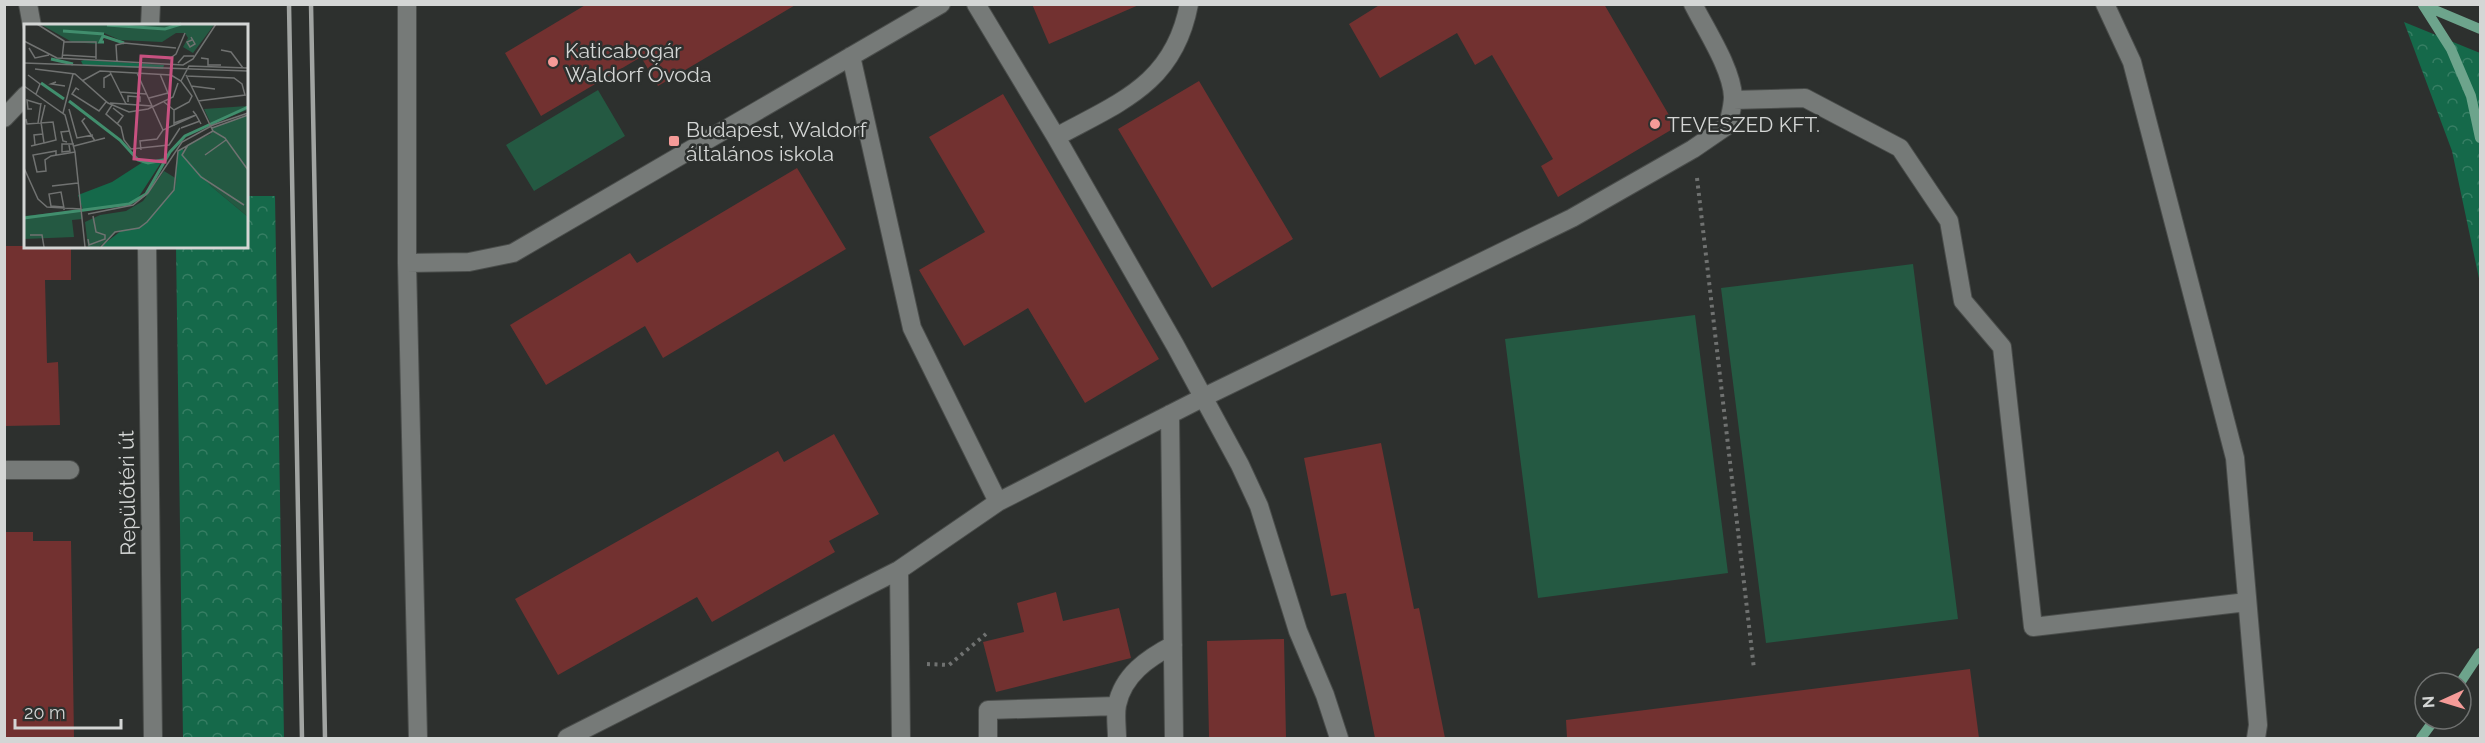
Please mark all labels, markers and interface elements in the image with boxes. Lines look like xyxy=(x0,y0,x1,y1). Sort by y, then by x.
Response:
inset map xyxy=(24,24,248,248)
place label: Katicabogár Waldorf Óvoda xyxy=(565,38,711,87)
marker: Katicabogár Waldorf Óvoda xyxy=(546,55,560,69)
place label: TEVESZED KFT. xyxy=(1667,112,1820,137)
place label: Budapest, Waldorf általános iskola xyxy=(686,117,868,166)
marker: TEVESZED KFT. xyxy=(1648,117,1662,131)
marker: Budapest, Waldorf általános iskola xyxy=(667,134,681,148)
street label: Repülőtéri út xyxy=(113,430,141,556)
north arrow xyxy=(2413,671,2473,731)
scale bar xyxy=(15,692,122,730)
text: N xyxy=(2419,695,2438,709)
text: 20 m xyxy=(24,702,66,723)

